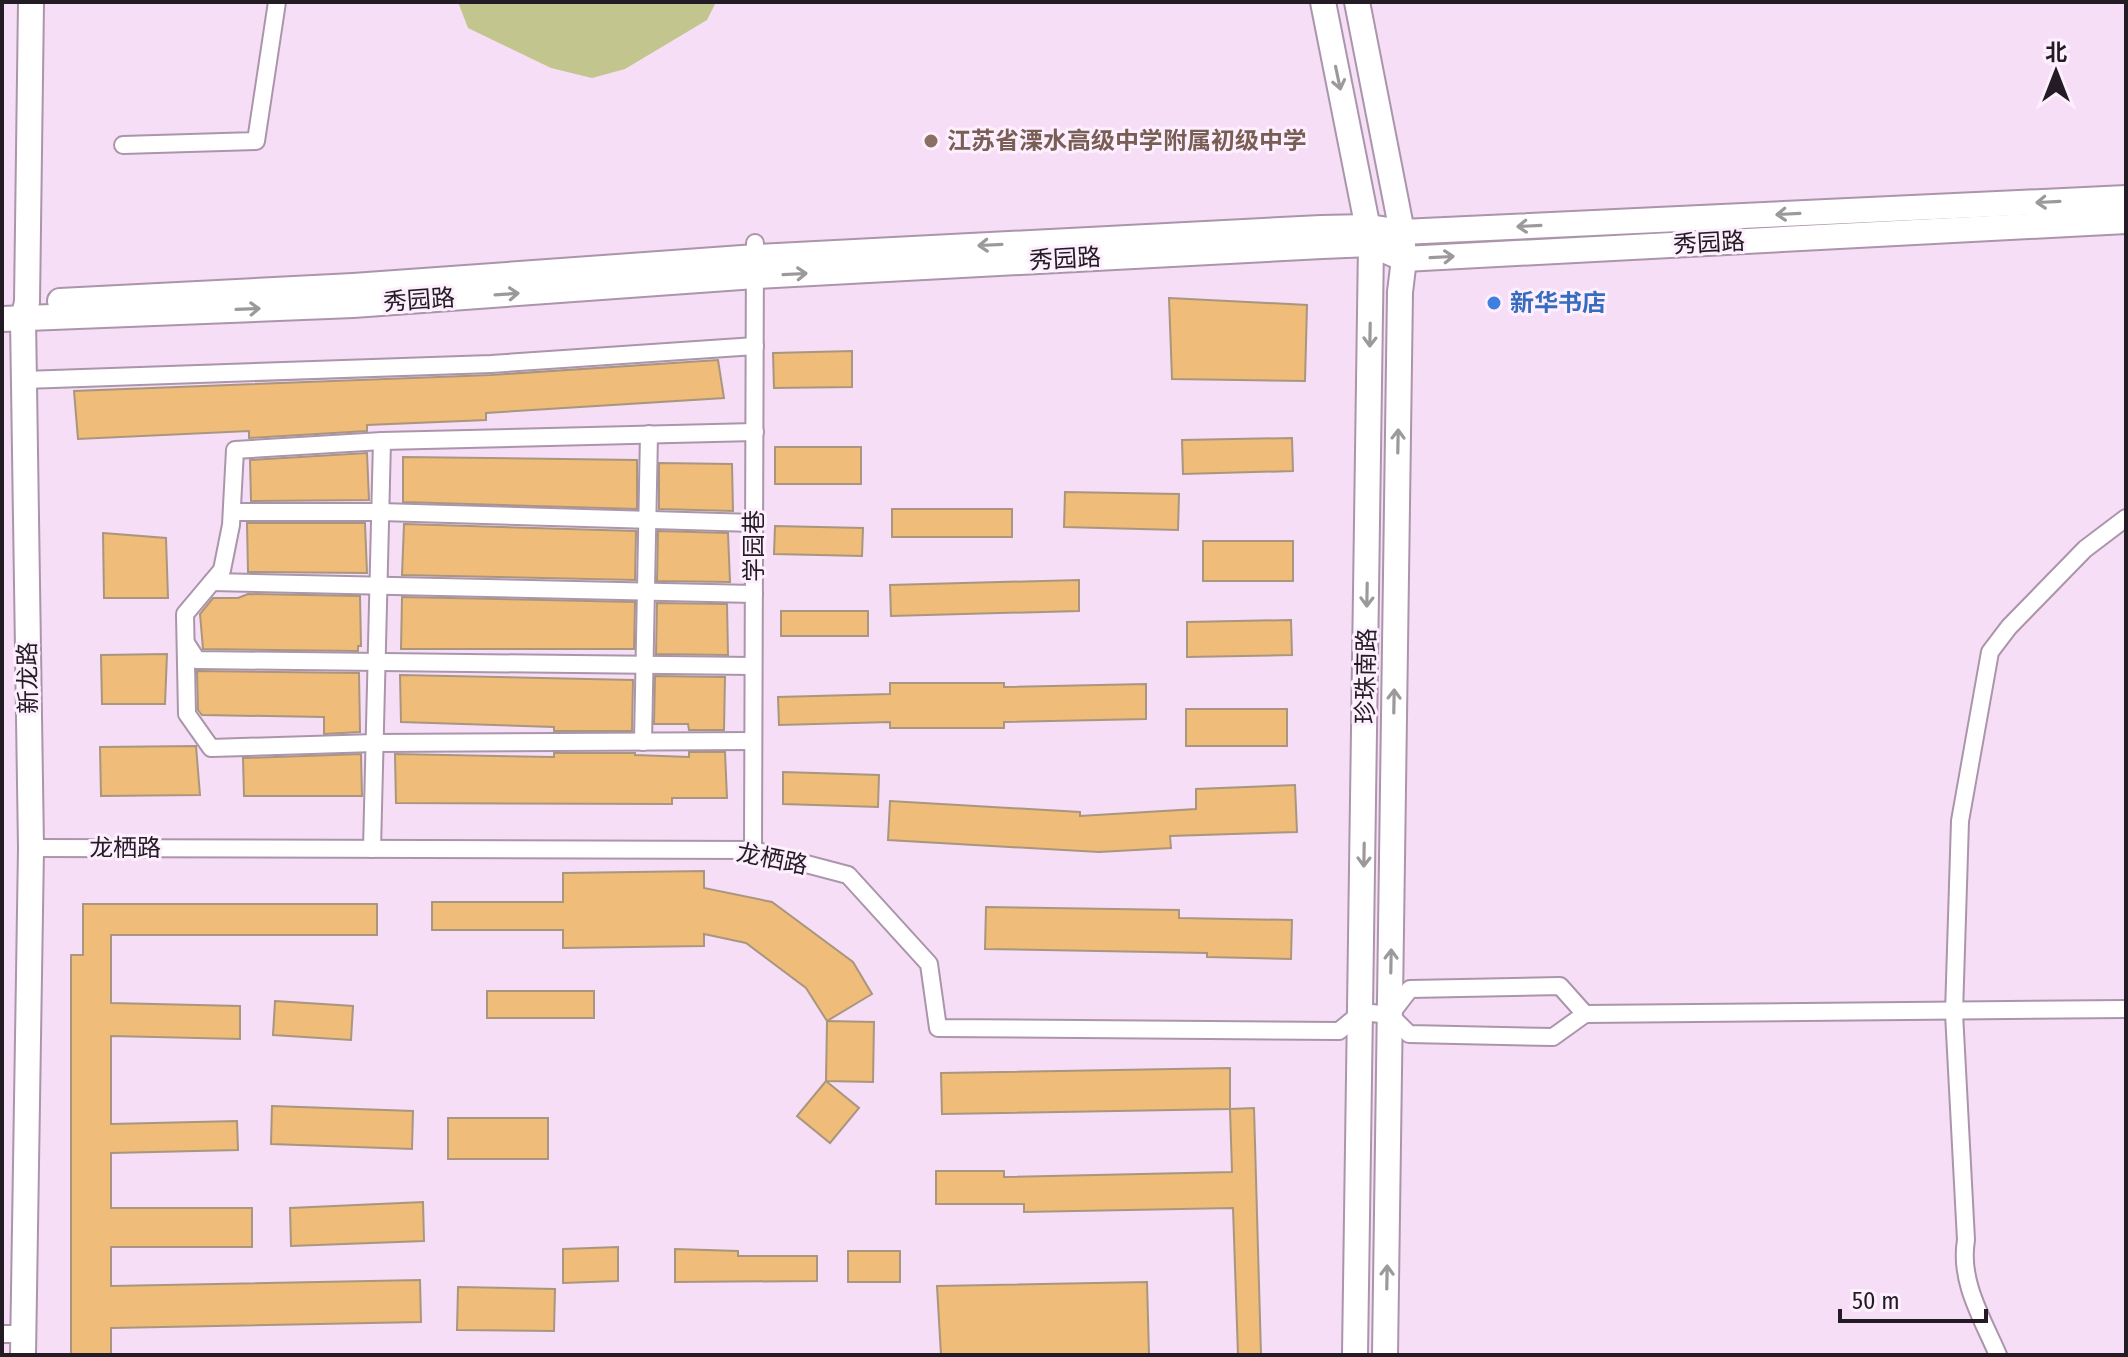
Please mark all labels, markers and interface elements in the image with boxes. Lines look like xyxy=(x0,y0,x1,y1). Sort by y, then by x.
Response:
north arrow xyxy=(2016,32,2096,112)
text: 北 xyxy=(2045,39,2067,66)
one-way arrow xyxy=(1332,65,1347,91)
place label: 江苏省溧水高级中学附属初级中学 xyxy=(947,127,1307,155)
marker: 江苏省溧水高级中学附属初级中学 xyxy=(922,132,940,150)
one-way arrow xyxy=(2035,194,2062,209)
one-way arrow xyxy=(1775,206,1802,221)
one-way arrow xyxy=(1516,219,1543,234)
street label: 秀园路 xyxy=(1672,227,1746,259)
one-way arrow xyxy=(977,238,1004,253)
street label: 秀园路 xyxy=(1028,243,1102,275)
one-way arrow xyxy=(1428,249,1455,264)
one-way arrow xyxy=(781,266,808,281)
street label: 秀园路 xyxy=(382,284,456,316)
one-way arrow xyxy=(493,286,520,301)
place label: 新华书店 xyxy=(1510,289,1606,317)
marker: 新华书店 xyxy=(1485,294,1503,312)
one-way arrow xyxy=(234,302,261,317)
one-way arrow xyxy=(1362,321,1378,348)
one-way arrow xyxy=(1390,428,1406,455)
street label: 学园巷 xyxy=(740,510,768,582)
one-way arrow xyxy=(1359,581,1375,608)
street label: 珍珠南路 xyxy=(1351,628,1381,724)
street label: 新龙路 xyxy=(13,642,43,714)
one-way arrow xyxy=(1386,688,1402,715)
street label: 龙栖路 xyxy=(89,834,161,862)
street label: 龙栖路 xyxy=(734,838,810,880)
one-way arrow xyxy=(1356,841,1372,868)
one-way arrow xyxy=(1383,948,1399,975)
one-way arrow xyxy=(1379,1264,1394,1291)
scale bar xyxy=(1840,1273,1986,1323)
text: 50 m xyxy=(1852,1287,1900,1315)

